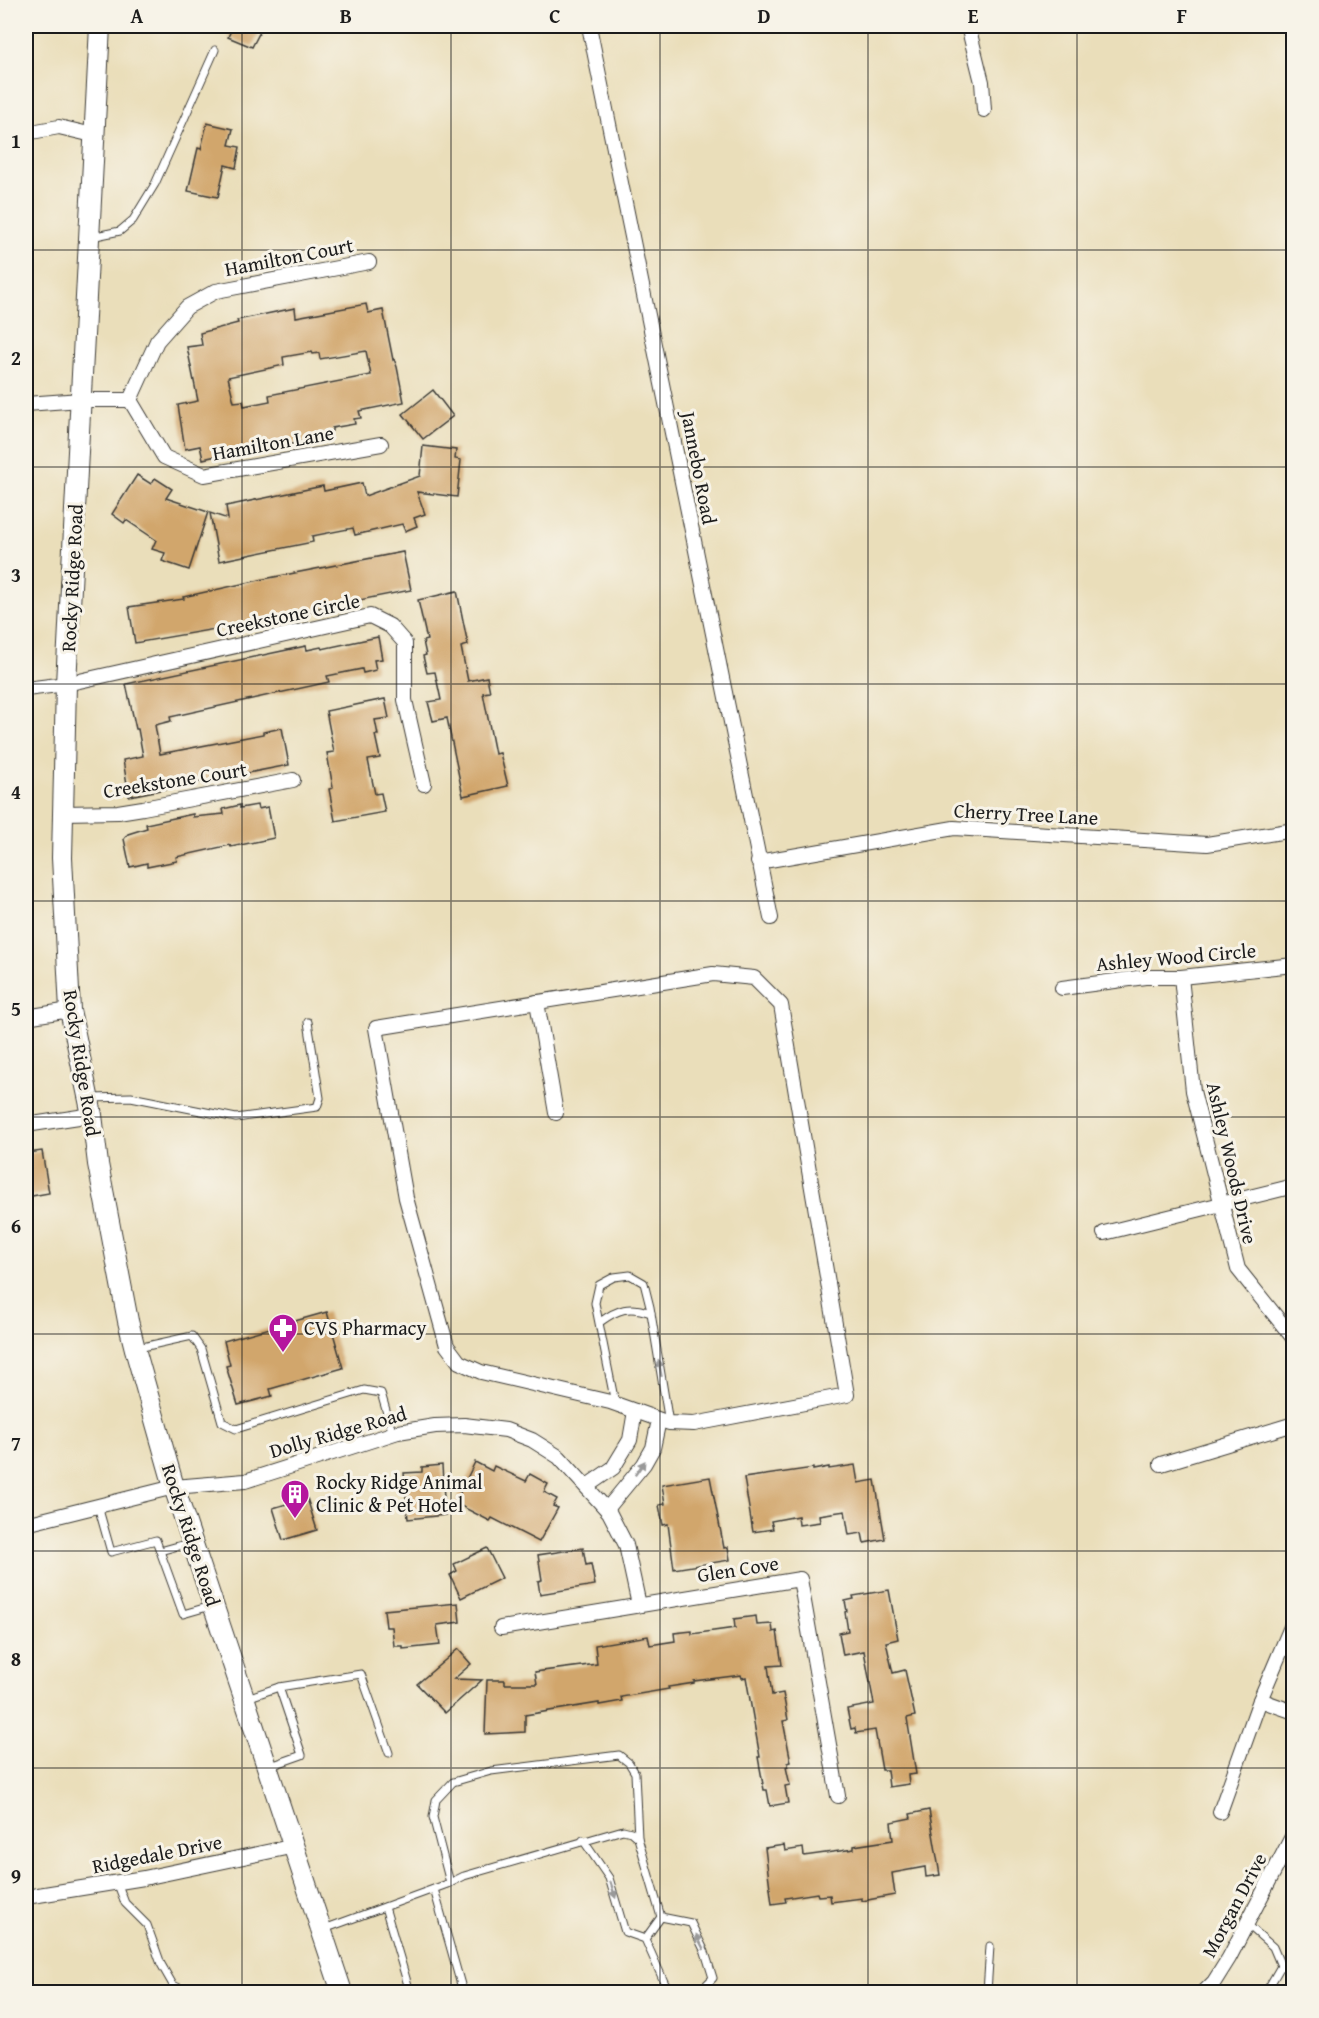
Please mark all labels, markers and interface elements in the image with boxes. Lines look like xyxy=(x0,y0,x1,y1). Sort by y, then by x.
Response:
text: A xyxy=(131,1,144,30)
text: B xyxy=(340,1,352,30)
text: C xyxy=(549,1,561,30)
text: D xyxy=(757,1,771,30)
text: E xyxy=(968,1,979,30)
text: F xyxy=(1177,1,1187,30)
text: 1 xyxy=(11,126,21,155)
street label: Hamilton Court xyxy=(222,230,356,283)
text: 2 xyxy=(11,343,21,372)
street label: Jannebo Road xyxy=(674,406,725,527)
street label: Hamilton Lane xyxy=(210,418,336,467)
street label: Rocky Ridge Road xyxy=(53,503,90,653)
text: 3 xyxy=(11,560,21,589)
street label: Creekstone Circle xyxy=(213,585,362,644)
street label: Creekstone Court xyxy=(101,754,249,805)
text: 4 xyxy=(11,777,21,806)
street label: Cherry Tree Lane xyxy=(953,795,1099,832)
street label: Ashley Wood Circle xyxy=(1095,935,1257,978)
street label: Rocky Ridge Road xyxy=(57,987,108,1139)
text: 5 xyxy=(11,994,21,1023)
street label: Ashley Woods Drive xyxy=(1200,1079,1265,1247)
text: 6 xyxy=(11,1211,21,1240)
pharmacy icon: CVS Pharmacy xyxy=(267,1312,299,1354)
place label: CVS Pharmacy xyxy=(304,1313,426,1342)
one-way arrow xyxy=(655,1359,664,1378)
street label: Dolly Ridge Road xyxy=(266,1398,410,1465)
text: 7 xyxy=(11,1428,21,1457)
street label: Rocky Ridge Road xyxy=(155,1460,228,1610)
one-way arrow xyxy=(634,1461,646,1477)
place label: Rocky Ridge Animal Clinic & Pet Hotel xyxy=(316,1467,483,1519)
building icon: Rocky Ridge Animal Clinic & Pet Hotel xyxy=(279,1478,311,1520)
street label: Glen Cove xyxy=(695,1548,781,1589)
text: 8 xyxy=(11,1644,21,1673)
street label: Ridgedale Drive xyxy=(90,1827,224,1880)
street label: Morgan Drive xyxy=(1194,1847,1273,1962)
text: 9 xyxy=(11,1861,21,1890)
one-way arrow xyxy=(609,1881,618,1899)
one-way arrow xyxy=(696,1933,706,1951)

